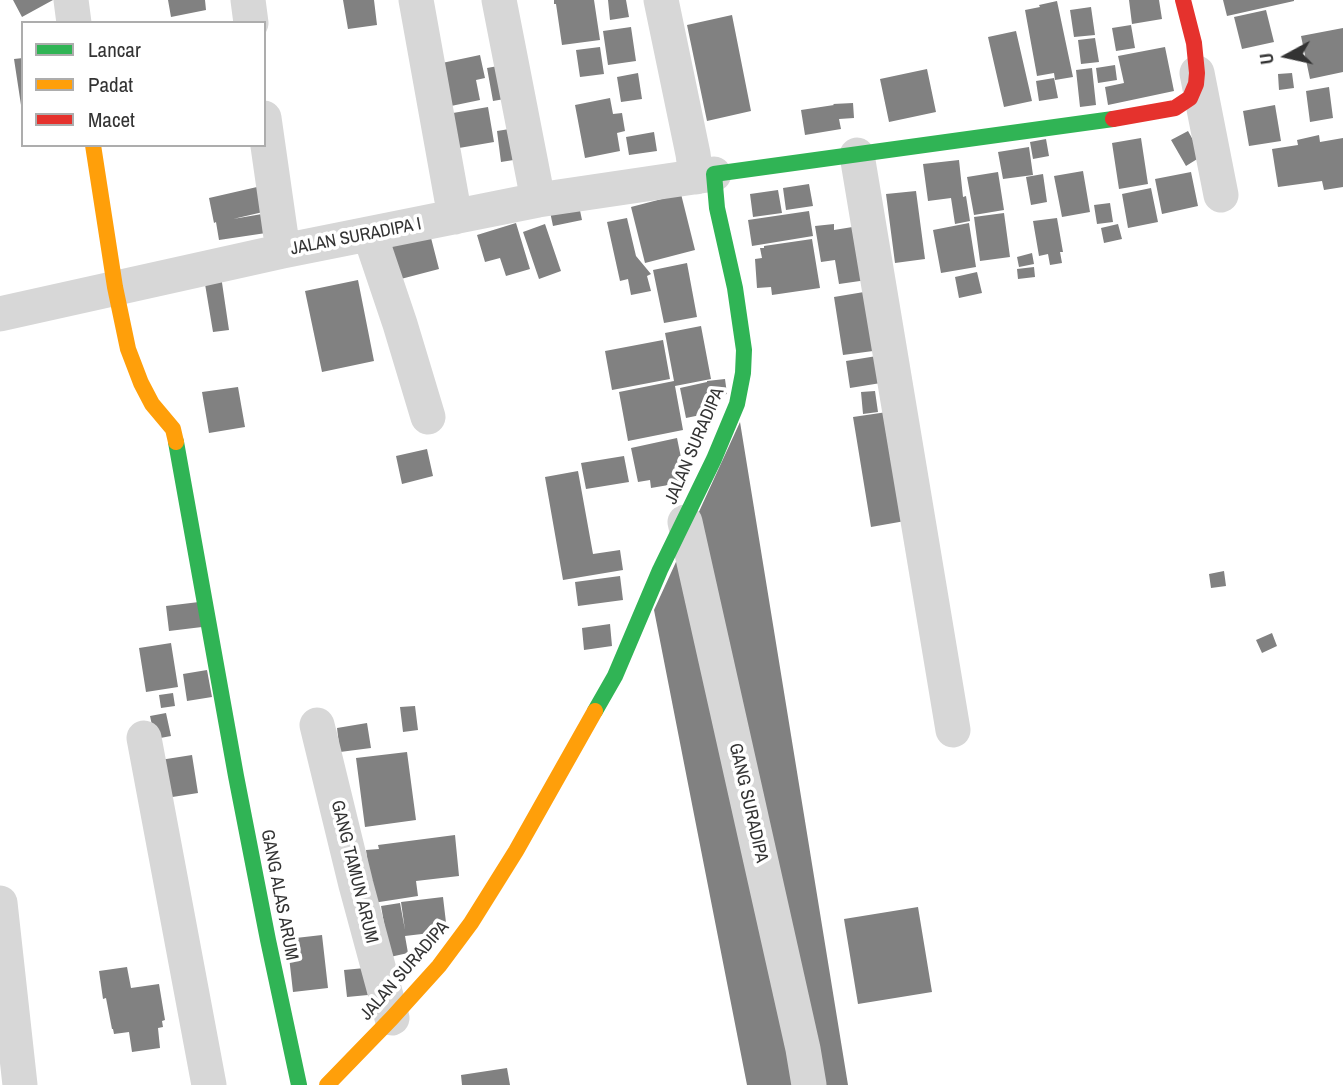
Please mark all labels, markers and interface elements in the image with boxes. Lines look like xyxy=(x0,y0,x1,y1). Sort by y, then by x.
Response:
legend xyxy=(21,21,266,147)
north arrow xyxy=(1252,21,1322,91)
text: Lancar xyxy=(88,35,141,64)
text: U xyxy=(1253,52,1280,66)
text: Padat xyxy=(88,70,133,99)
text: Macet xyxy=(88,105,135,134)
street label: JALAN SURADIPA I xyxy=(289,214,423,260)
street label: JALAN SURADIPA xyxy=(661,385,729,507)
street label: GANG SURADIPA xyxy=(724,741,772,865)
street label: GANG TAMUN ARUM xyxy=(326,798,382,946)
street label: GANG ALAS ARUM xyxy=(256,828,302,962)
street label: JALAN SURADIPA xyxy=(356,917,454,1025)

